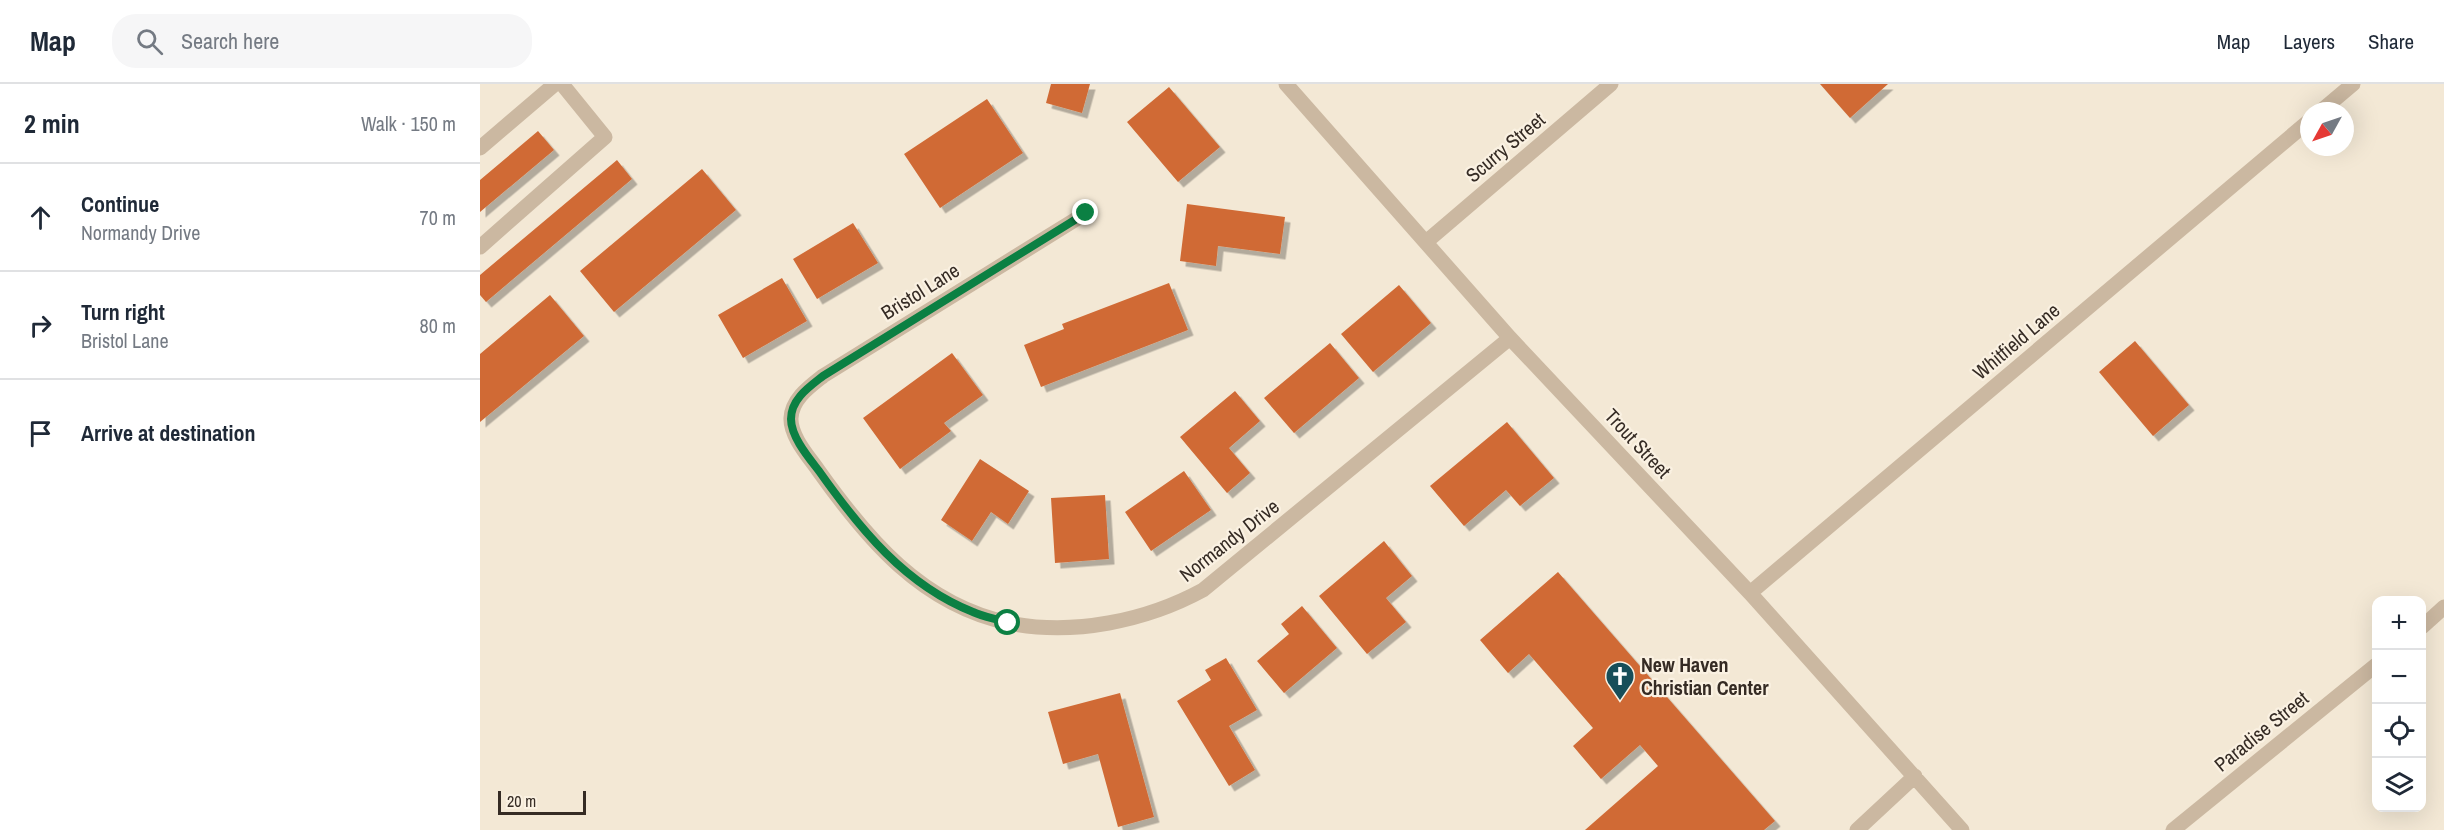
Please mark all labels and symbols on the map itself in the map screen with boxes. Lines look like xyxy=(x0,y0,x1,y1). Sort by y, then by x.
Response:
north arrow xyxy=(2300,102,2354,156)
street label: Scurry Street xyxy=(1460,106,1551,188)
route end xyxy=(1072,199,1098,225)
street label: Bristol Lane xyxy=(876,256,964,326)
street label: Whitfield Lane xyxy=(1967,297,2065,385)
street label: Trout Street xyxy=(1599,402,1677,484)
street label: Normandy Drive xyxy=(1174,493,1284,587)
route start xyxy=(994,609,1020,635)
place label: New Haven Christian Center xyxy=(1641,651,1769,701)
church icon: New Haven Christian Center xyxy=(1604,660,1636,702)
street label: Paradise Street xyxy=(2208,684,2314,777)
scale bar xyxy=(498,788,586,816)

